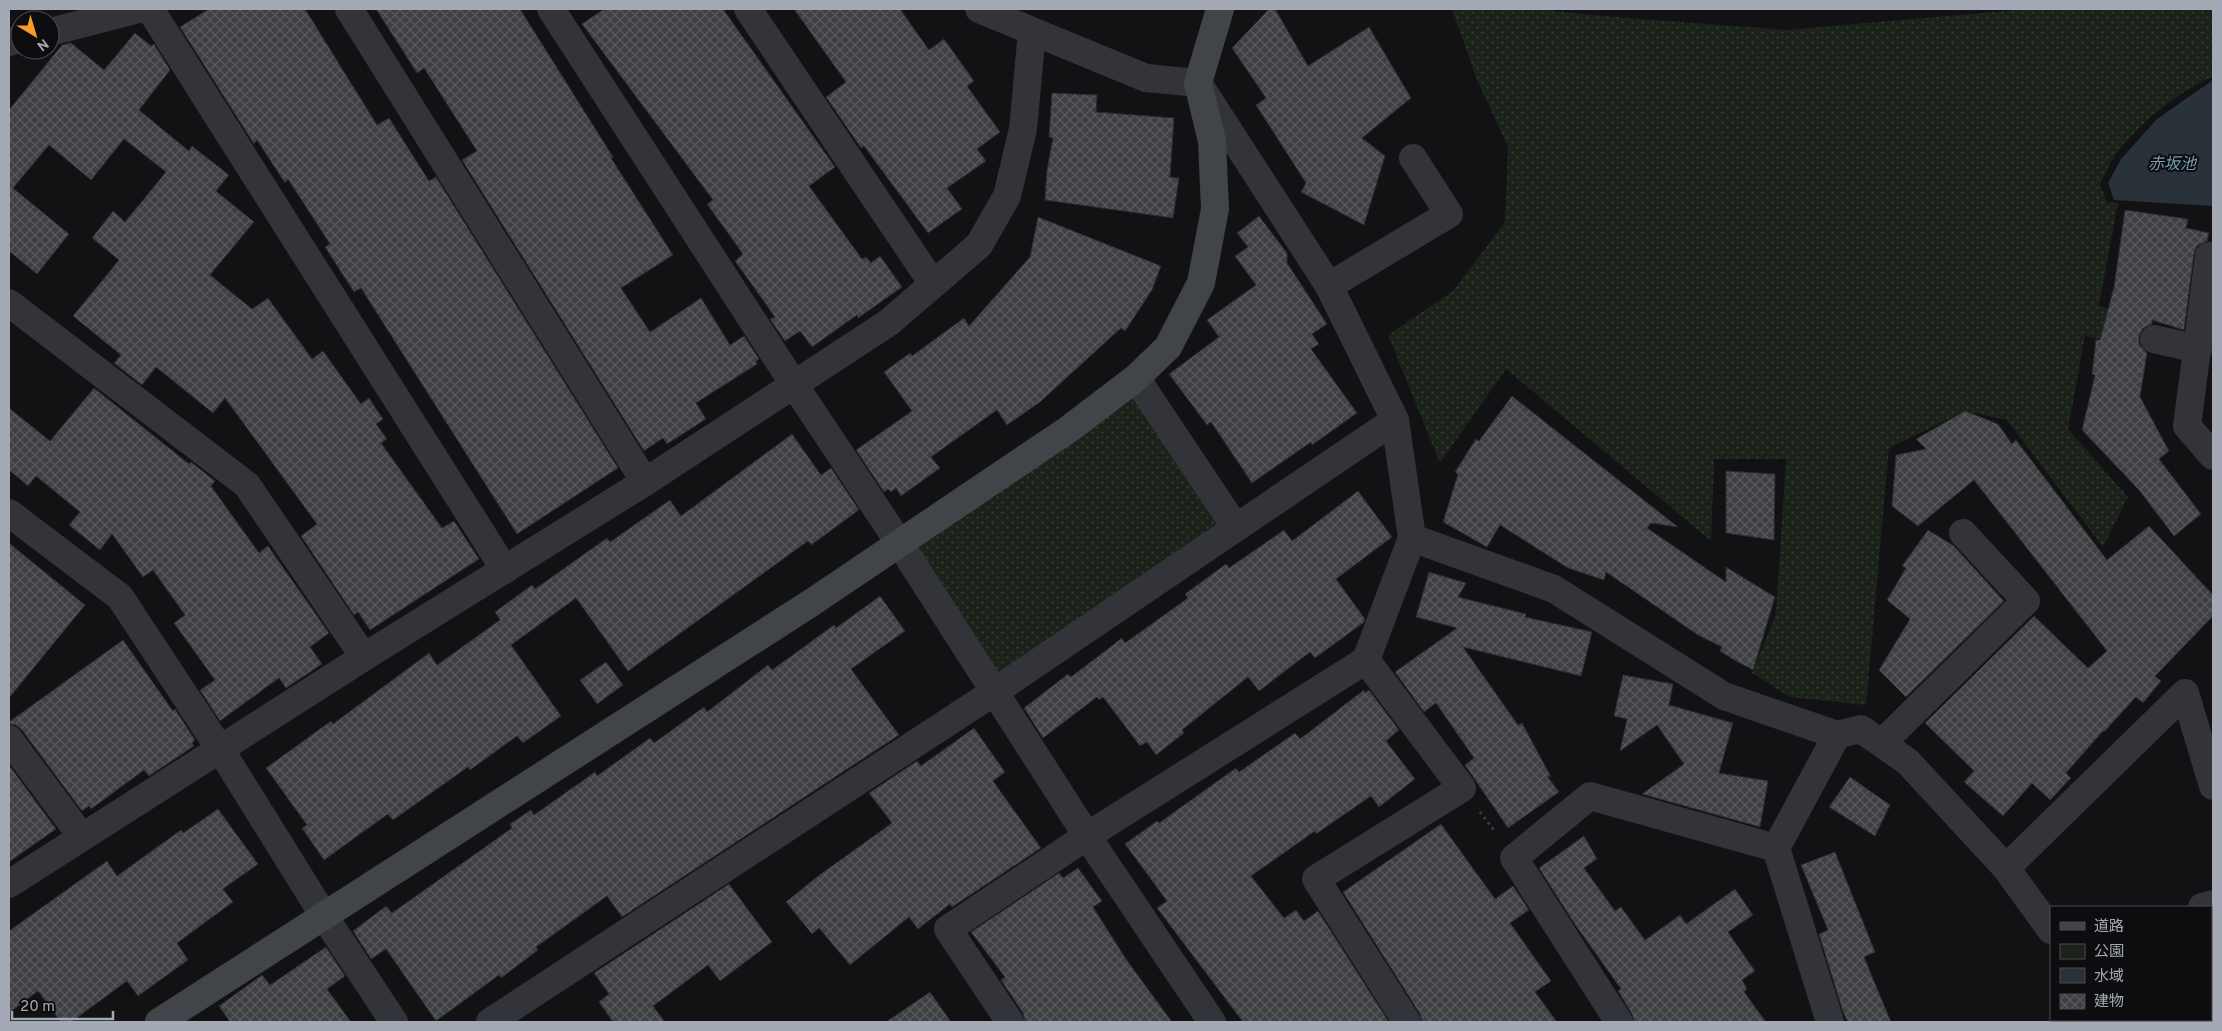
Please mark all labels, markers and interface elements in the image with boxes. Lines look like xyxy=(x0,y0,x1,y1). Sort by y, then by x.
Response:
north arrow xyxy=(10,10,60,60)
text: N xyxy=(33,34,51,54)
water label: 赤坂池 xyxy=(2148,155,2198,175)
legend xyxy=(2050,906,2212,1021)
text: 道路 xyxy=(2094,918,2124,937)
text: 公園 xyxy=(2094,943,2124,962)
text: 水域 xyxy=(2094,968,2124,987)
scale bar xyxy=(12,988,114,1020)
text: 建物 xyxy=(2094,993,2124,1012)
text: 20 m xyxy=(20,998,55,1017)

